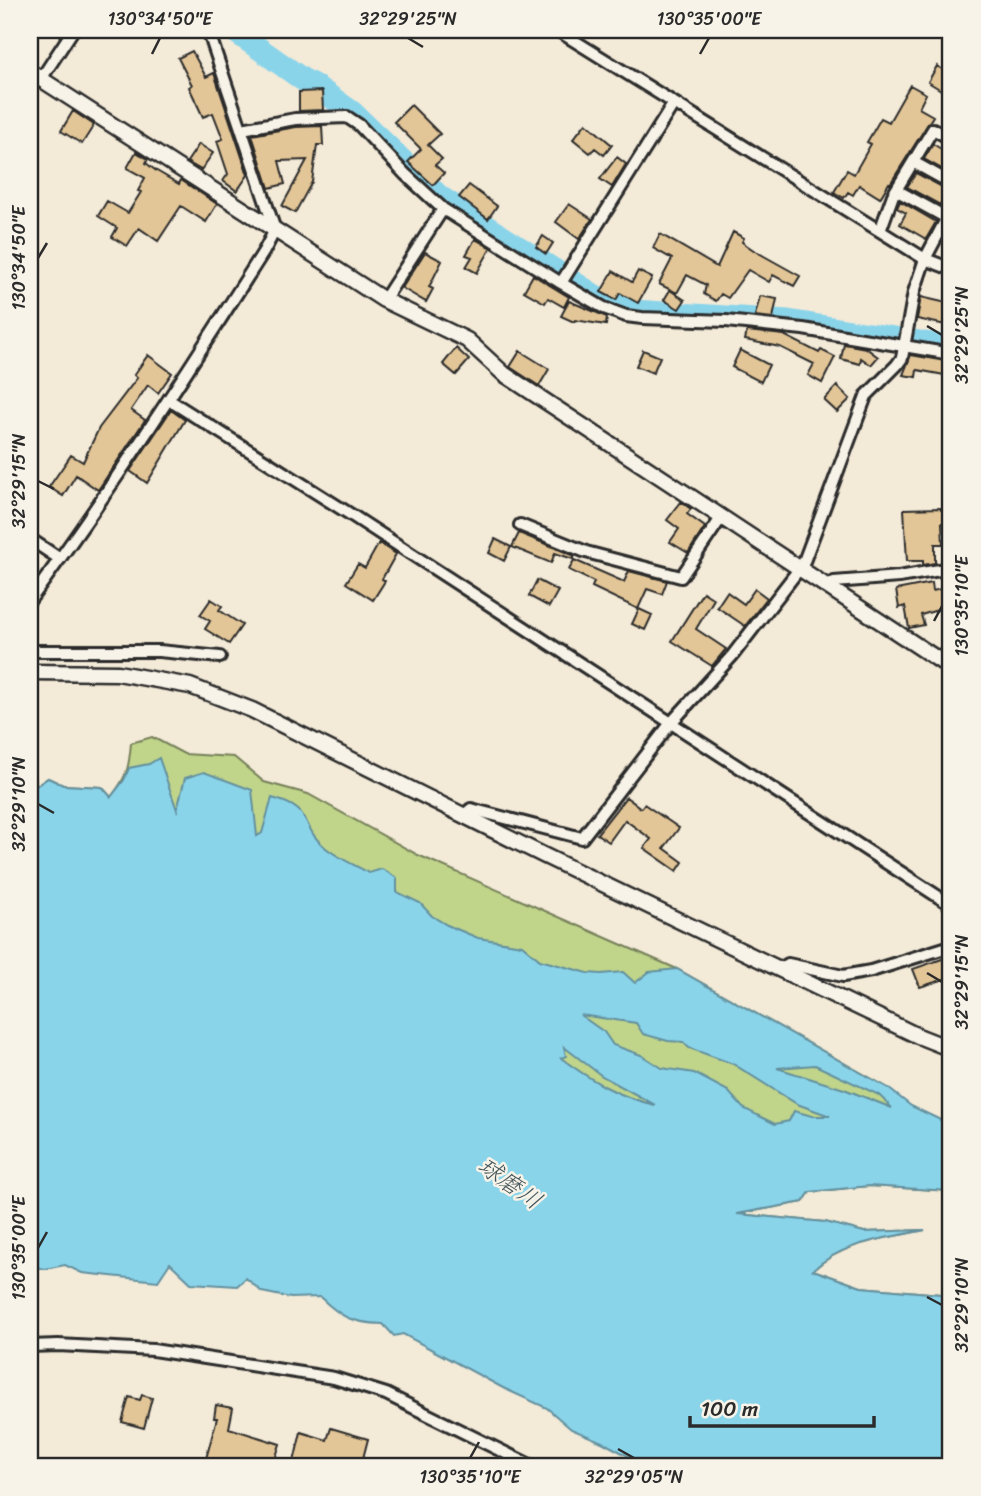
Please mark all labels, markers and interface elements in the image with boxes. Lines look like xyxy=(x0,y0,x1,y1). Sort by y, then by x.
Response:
text: 130°34'50"E xyxy=(108,3,213,35)
text: 32°29'25"N xyxy=(359,3,457,35)
text: 130°35'00"E xyxy=(657,3,762,35)
text: 130°34'50"E xyxy=(3,205,35,310)
text: 32°29'25"N xyxy=(946,286,978,384)
text: 32°29'15"N xyxy=(3,433,35,528)
text: 130°35'10"E xyxy=(946,555,978,656)
text: 32°29'10"N xyxy=(3,756,35,852)
text: 32°29'15"N xyxy=(946,934,978,1029)
water label: 球磨川 xyxy=(468,1145,552,1221)
text: 130°35'00"E xyxy=(3,1195,35,1300)
text: 32°29'10"N xyxy=(946,1257,978,1353)
scale bar xyxy=(690,1384,874,1428)
text: 100 m xyxy=(701,1390,758,1428)
text: 130°35'10"E xyxy=(420,1461,521,1493)
text: 32°29'05"N xyxy=(585,1461,684,1493)

